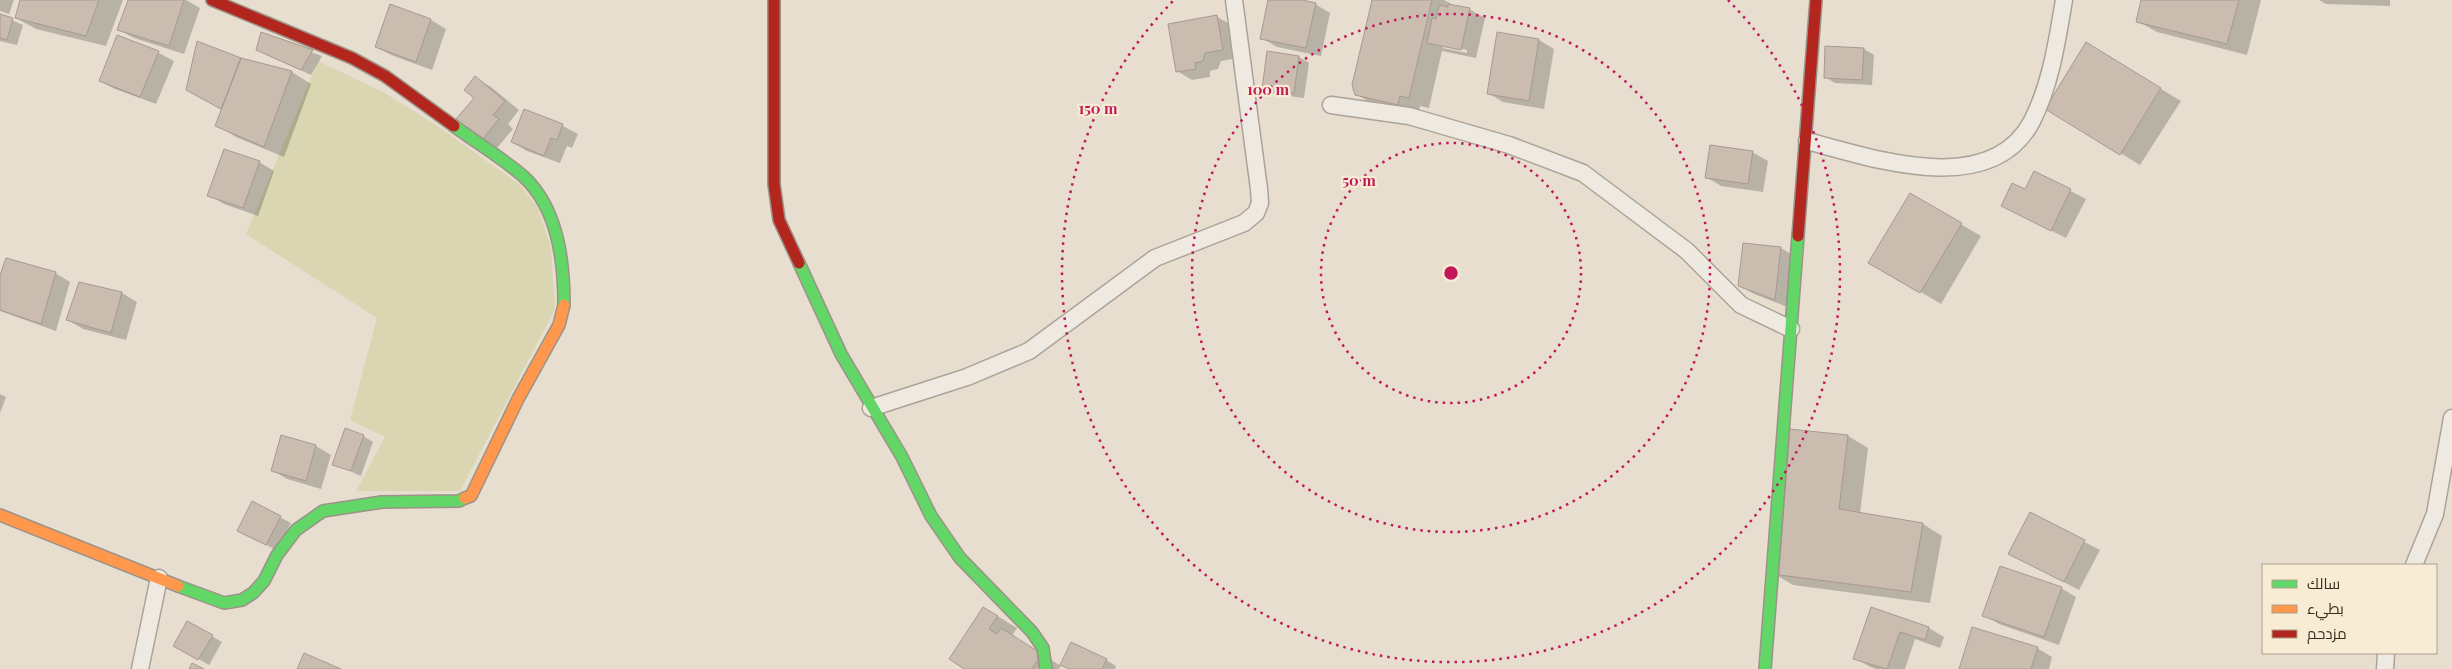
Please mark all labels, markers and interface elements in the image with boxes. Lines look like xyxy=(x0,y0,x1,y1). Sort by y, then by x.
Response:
text: 100 m xyxy=(1247,79,1290,99)
text: 150 m xyxy=(1078,98,1118,118)
text: 50 m xyxy=(1342,170,1376,190)
centre of rings xyxy=(1442,264,1460,282)
legend xyxy=(2262,564,2437,654)
text: سالك xyxy=(2307,573,2340,593)
text: بطيء xyxy=(2307,598,2344,621)
text: مزدحم xyxy=(2307,623,2347,644)

